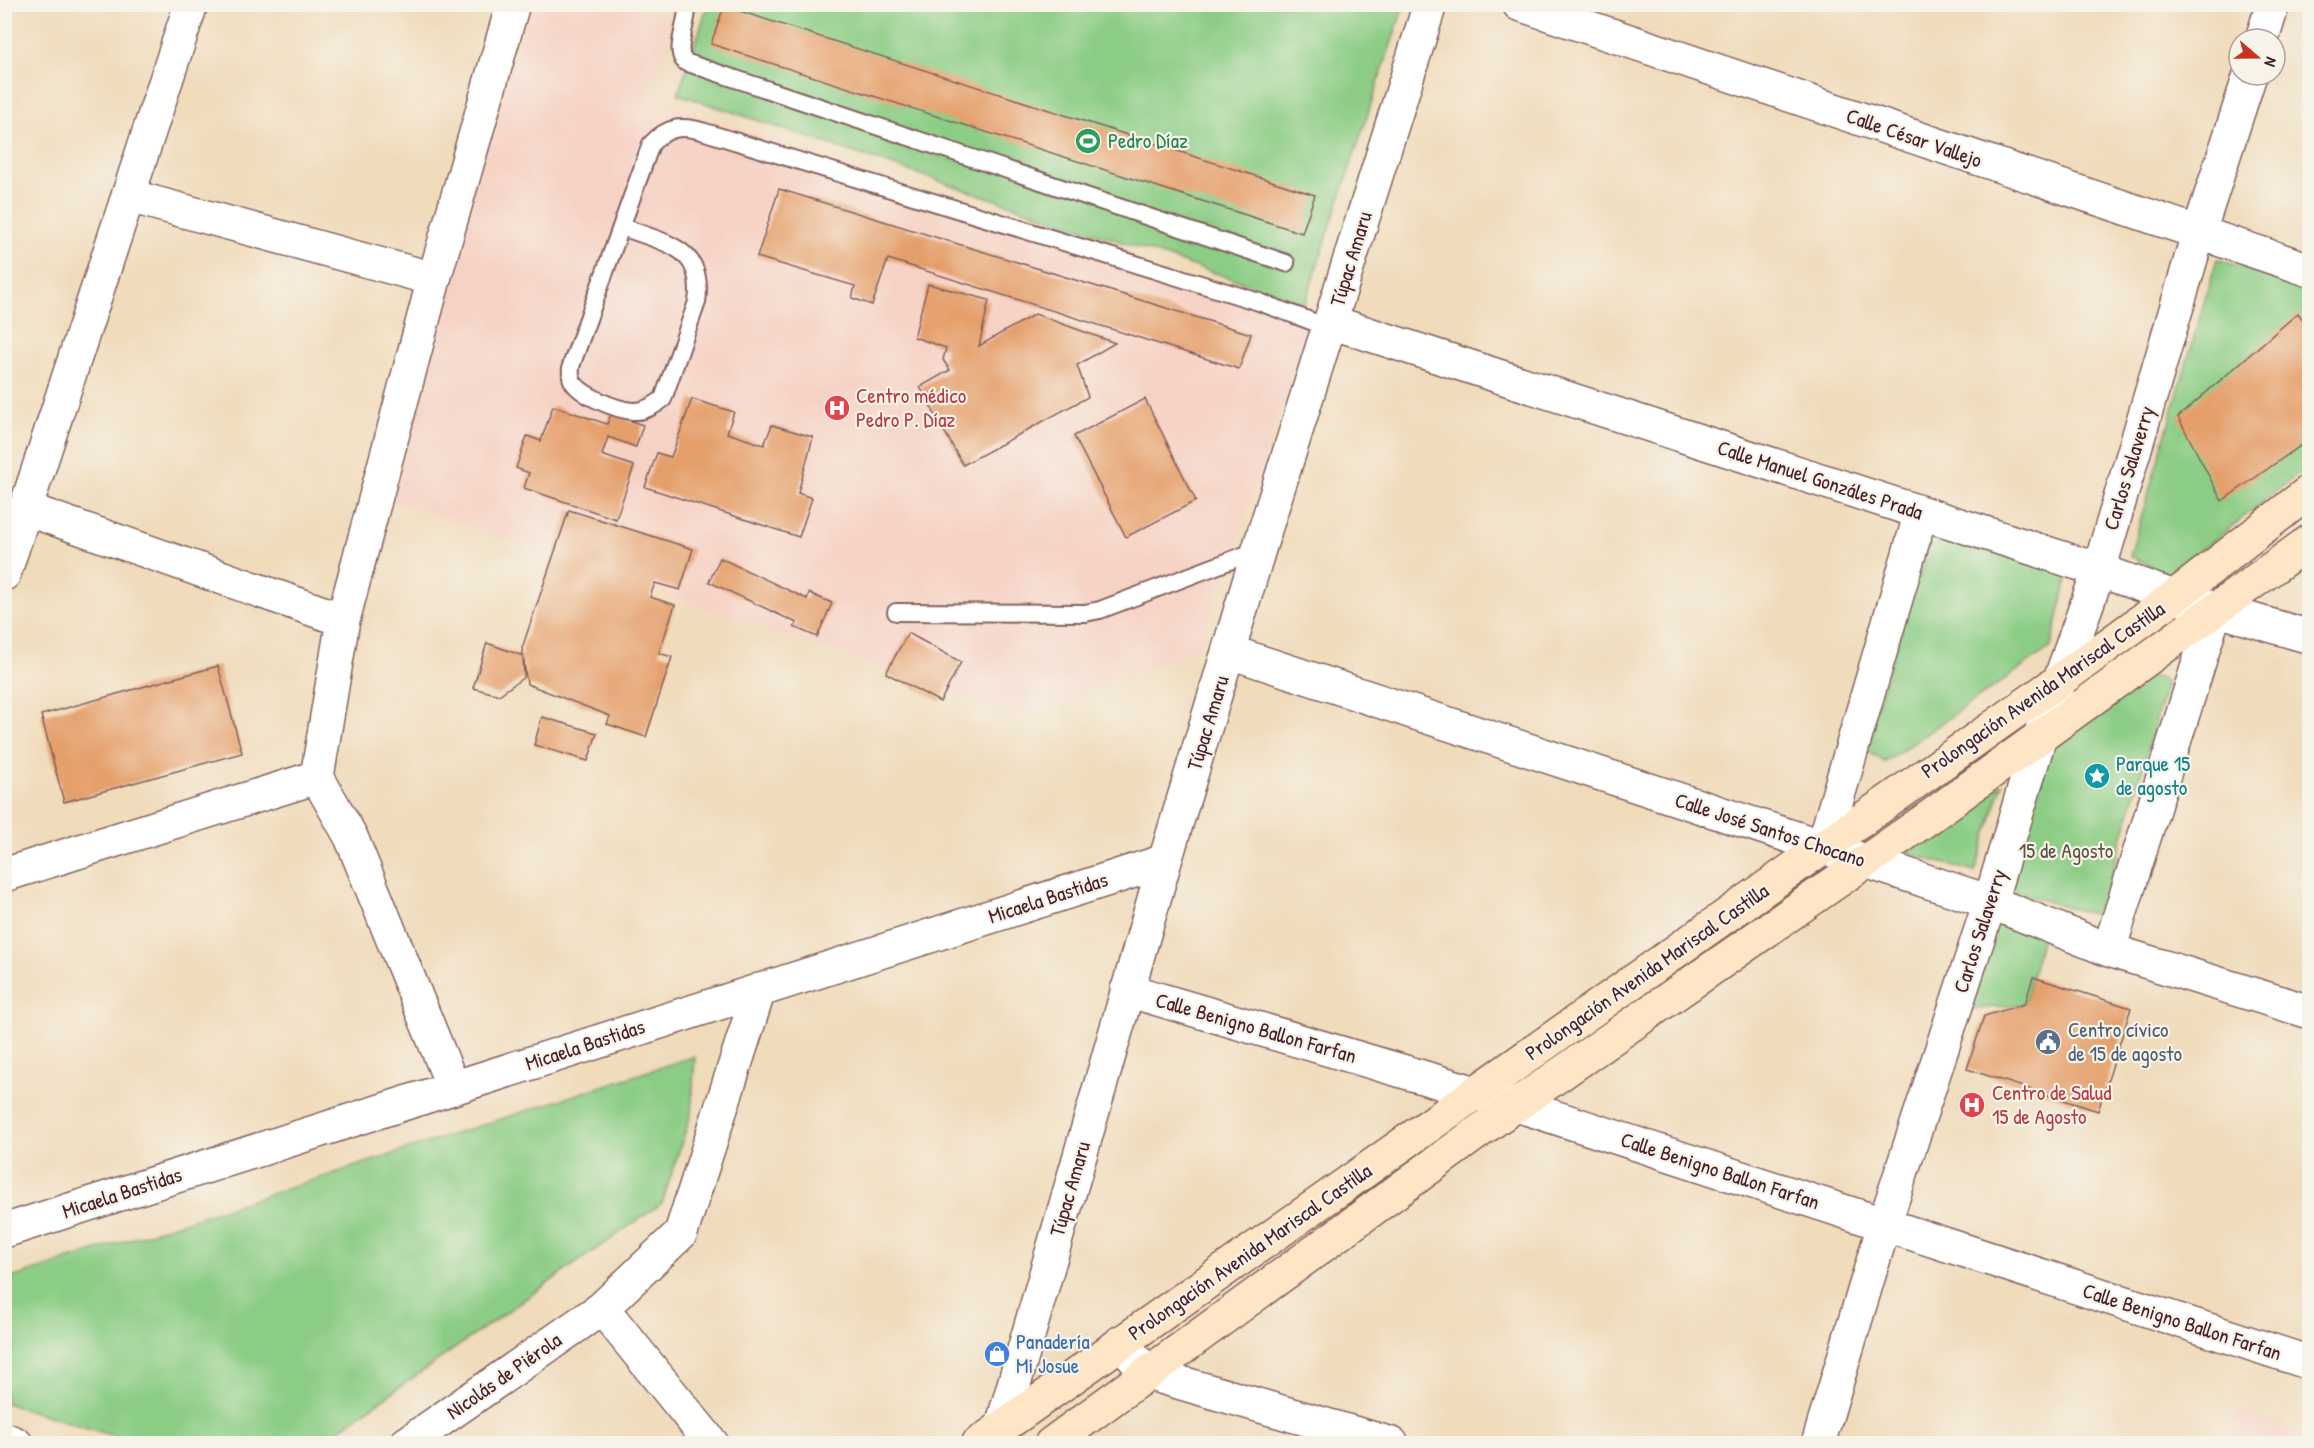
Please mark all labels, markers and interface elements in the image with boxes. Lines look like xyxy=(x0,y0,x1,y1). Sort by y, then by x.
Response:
north arrow xyxy=(2227,27,2287,87)
text: N xyxy=(2259,54,2283,70)
street label: Calle César Vallejo xyxy=(1842,101,1986,174)
sports icon: Pedro Díaz xyxy=(1073,126,1103,156)
place label: Pedro Díaz xyxy=(1108,126,1188,155)
street label: Túpac Amaru xyxy=(1322,207,1379,310)
place label: Centro médico Pedro P. Díaz xyxy=(856,381,966,434)
hospital icon: Centro médico Pedro P. Díaz xyxy=(822,393,852,423)
street label: Carlos Salaverry xyxy=(2096,402,2161,533)
street label: Calle Manuel Gonzáles Prada xyxy=(1714,433,1927,526)
street label: Prolongación Avenida Mariscal Castilla xyxy=(1915,594,2170,785)
street label: Túpac Amaru xyxy=(1179,671,1236,774)
place label: Parque 15 de agosto xyxy=(2116,749,2190,802)
place icon: Parque 15 de agosto xyxy=(2082,761,2112,791)
street label: Calle José Santos Chocano xyxy=(1671,785,1869,874)
park label: 15 de Agosto xyxy=(2019,836,2113,865)
street label: Micaela Bastidas xyxy=(984,865,1111,930)
street label: Carlos Salaverry xyxy=(1946,865,2013,996)
street label: Prolongación Avenida Mariscal Castilla xyxy=(1519,876,1774,1067)
street label: Calle Benigno Ballon Farfan xyxy=(1152,985,1360,1070)
street label: Micaela Bastidas xyxy=(521,1012,648,1077)
place label: Centro cívico de 15 de agosto xyxy=(2068,1015,2182,1068)
public building icon: Centro cívico de 15 de agosto xyxy=(2033,1027,2063,1057)
place label: Centro de Salud 15 de Agosto xyxy=(1992,1078,2111,1131)
hospital icon: Centro de Salud 15 de Agosto xyxy=(1957,1090,1987,1120)
street label: Calle Benigno Ballon Farfan xyxy=(1617,1125,1823,1216)
street label: Túpac Amaru xyxy=(1042,1137,1097,1240)
street label: Prolongación Avenida Mariscal Castilla xyxy=(1122,1156,1377,1347)
street label: Micaela Bastidas xyxy=(58,1160,185,1225)
street label: Calle Benigno Ballon Farfan xyxy=(2079,1276,2285,1367)
street label: Nicolás de Piérola xyxy=(440,1325,567,1426)
place label: Panadería Mi Josue xyxy=(1016,1327,1090,1380)
shop icon: Panadería Mi Josue xyxy=(982,1339,1012,1369)

